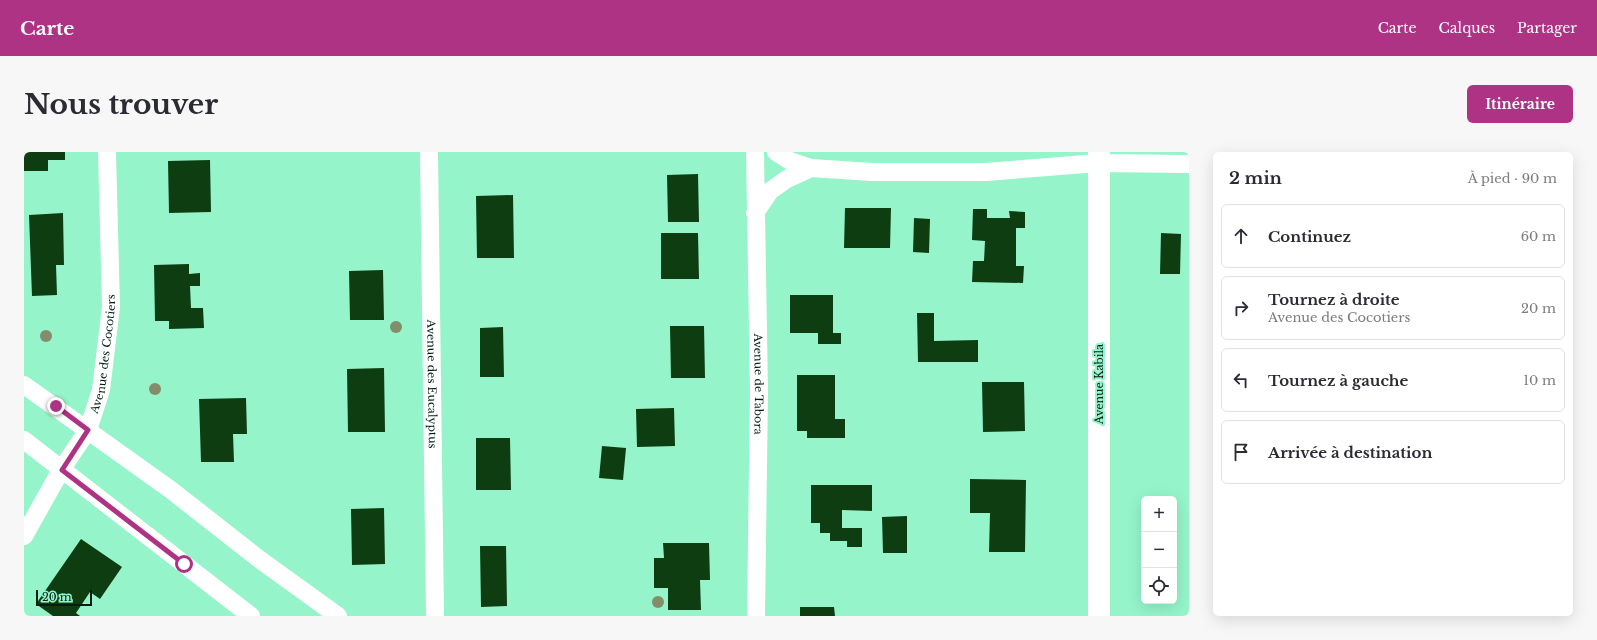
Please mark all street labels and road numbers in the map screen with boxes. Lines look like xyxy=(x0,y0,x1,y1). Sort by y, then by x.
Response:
street label: Avenue des Cocotiers xyxy=(87,294,118,416)
street label: Avenue des Eucalyptus xyxy=(424,318,440,449)
street label: Avenue de Tabora xyxy=(751,332,766,436)
street label: Avenue Kabila xyxy=(1092,343,1106,425)

